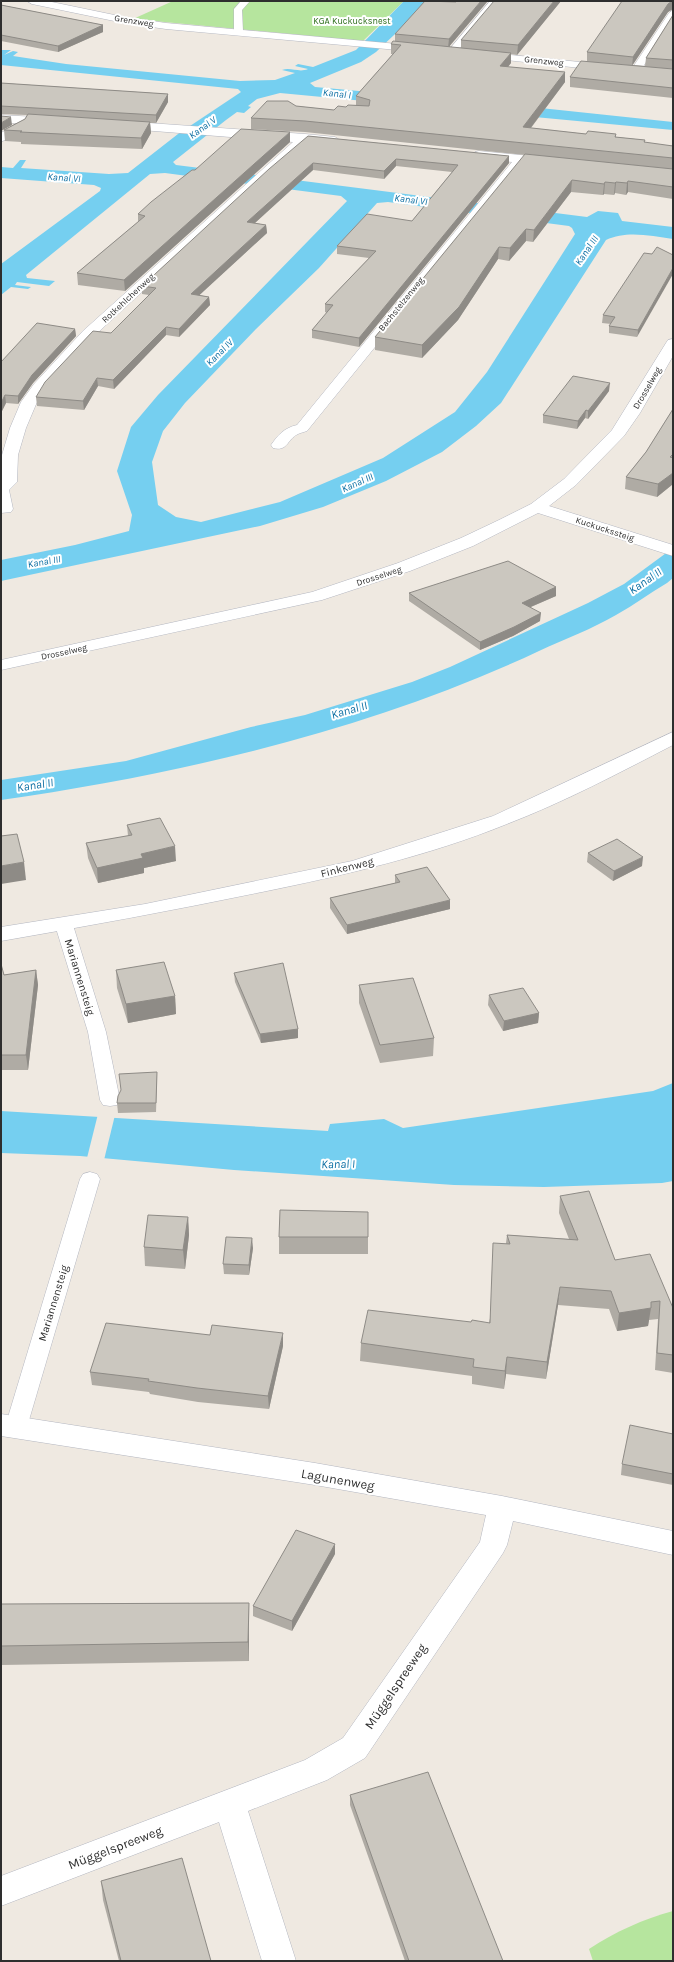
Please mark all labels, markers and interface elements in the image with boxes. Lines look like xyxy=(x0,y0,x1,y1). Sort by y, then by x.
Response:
street label: Grenzweg xyxy=(114,13,154,29)
park label: KGA Kuckucksnest xyxy=(313,16,391,26)
street label: Grenzweg xyxy=(524,54,564,68)
water label: Kanal I xyxy=(322,87,352,101)
water label: Kanal V xyxy=(187,113,219,142)
water label: Kanal VI xyxy=(47,171,81,185)
water label: Kanal VI xyxy=(394,192,429,208)
water label: Kanal III xyxy=(573,233,601,268)
street label: Rotkehlchenweg xyxy=(100,271,156,325)
street label: Bachstelzenweg xyxy=(376,275,426,333)
water label: Kanal IV xyxy=(204,336,236,369)
street label: Drosselweg xyxy=(631,365,663,411)
water label: Kanal III xyxy=(340,470,375,495)
street label: Kuckuckssteig xyxy=(574,515,636,543)
water label: Kanal III xyxy=(27,553,62,571)
street label: Drosselweg xyxy=(355,564,403,588)
water label: Kanal II xyxy=(626,565,664,597)
street label: Drosselweg xyxy=(40,642,88,662)
water label: Kanal II xyxy=(329,698,369,722)
water label: Kanal II xyxy=(16,775,54,795)
street label: Finkenweg xyxy=(319,854,376,880)
street label: Mariannensteig xyxy=(62,937,98,1018)
water label: Kanal I xyxy=(321,1157,355,1171)
street label: Mariannensteig xyxy=(36,1263,72,1343)
street label: Lagunenweg xyxy=(300,1466,376,1493)
street label: Müggelspreeweg xyxy=(361,1640,430,1732)
street label: Müggelspreeweg xyxy=(66,1822,165,1872)

